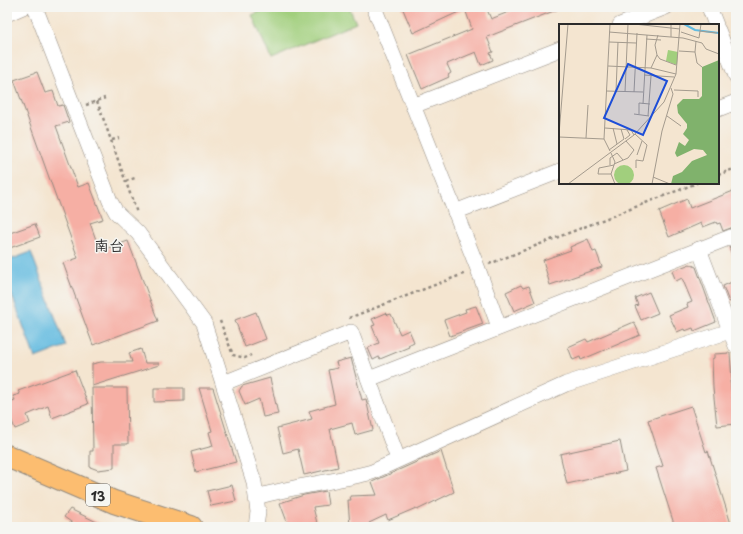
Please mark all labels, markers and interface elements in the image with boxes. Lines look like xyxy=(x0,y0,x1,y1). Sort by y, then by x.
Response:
inset map xyxy=(559,24,719,184)
district label: 南台 xyxy=(94,233,124,256)
road number: 13 xyxy=(86,484,110,506)

